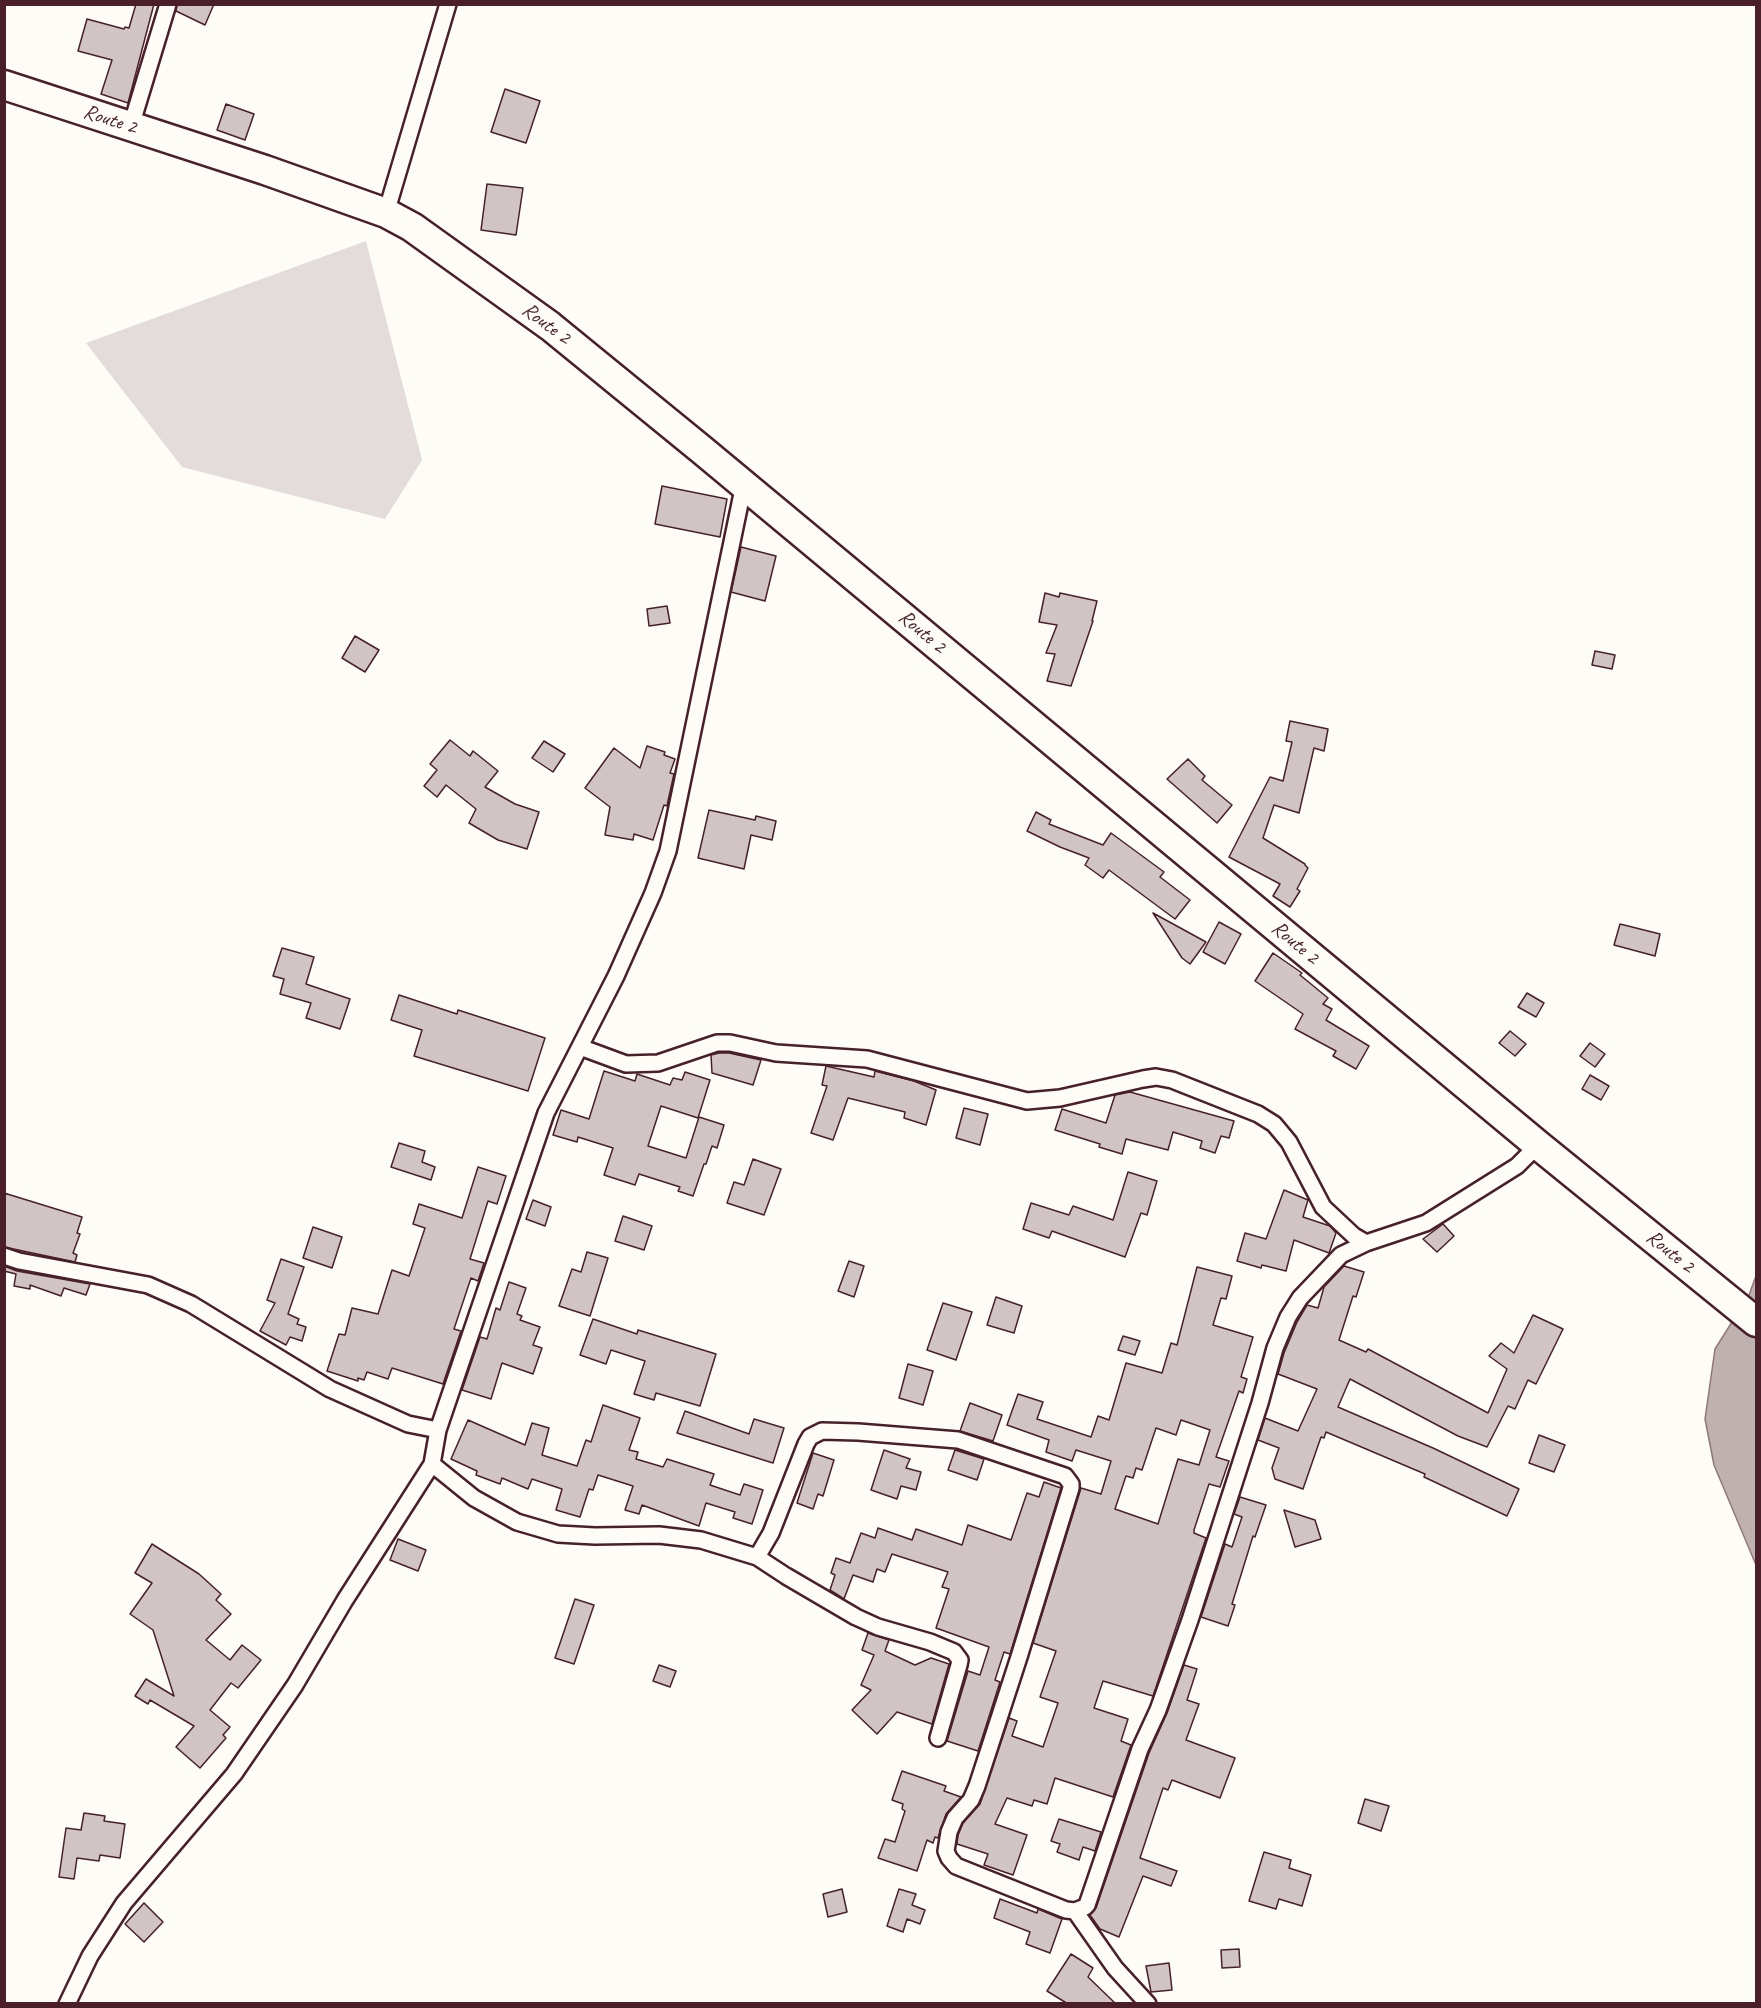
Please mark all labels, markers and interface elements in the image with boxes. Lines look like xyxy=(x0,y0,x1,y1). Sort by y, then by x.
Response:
street label: Route 2 xyxy=(80,100,140,140)
street label: Route 2 xyxy=(517,298,575,350)
street label: Route 2 xyxy=(893,605,951,659)
street label: Route 2 xyxy=(1266,916,1324,970)
street label: Route 2 xyxy=(1641,1225,1699,1279)

